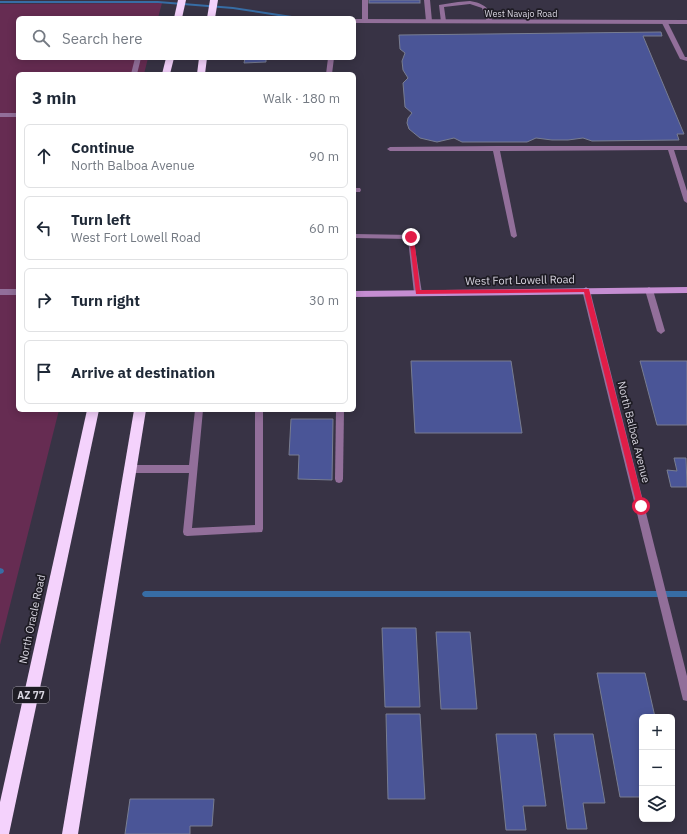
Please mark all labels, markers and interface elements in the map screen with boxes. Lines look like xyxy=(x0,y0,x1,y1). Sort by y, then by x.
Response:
street label: West Navajo Road xyxy=(485,8,557,19)
search box xyxy=(16,16,356,60)
icon: search xyxy=(30,27,52,49)
text: Search here xyxy=(62,29,142,48)
text: 3 min xyxy=(32,87,76,109)
text: Walk · 180 m xyxy=(263,90,340,107)
text: Continue xyxy=(71,138,135,157)
icon: ahead xyxy=(33,145,55,167)
text: 90 m xyxy=(309,148,339,165)
text: North Balboa Avenue xyxy=(71,157,195,174)
text: Turn left xyxy=(71,210,131,229)
icon: left xyxy=(33,217,55,239)
text: 60 m xyxy=(309,220,339,237)
route end xyxy=(402,228,420,246)
text: West Fort Lowell Road xyxy=(71,229,201,246)
street label: West Fort Lowell Road xyxy=(465,272,575,288)
icon: right xyxy=(33,289,55,311)
text: Turn right xyxy=(71,291,140,310)
text: 30 m xyxy=(309,292,339,309)
icon: arrive xyxy=(33,361,55,383)
text: Arrive at destination xyxy=(71,363,215,382)
street label: North Balboa Avenue xyxy=(615,380,653,484)
route start xyxy=(632,497,650,515)
street label: North Oracle Road xyxy=(16,573,48,665)
road number: AZ 77 xyxy=(13,687,49,703)
map controls xyxy=(639,714,675,822)
button: + xyxy=(639,714,675,750)
button: − xyxy=(639,750,675,786)
button: layers xyxy=(639,786,675,822)

